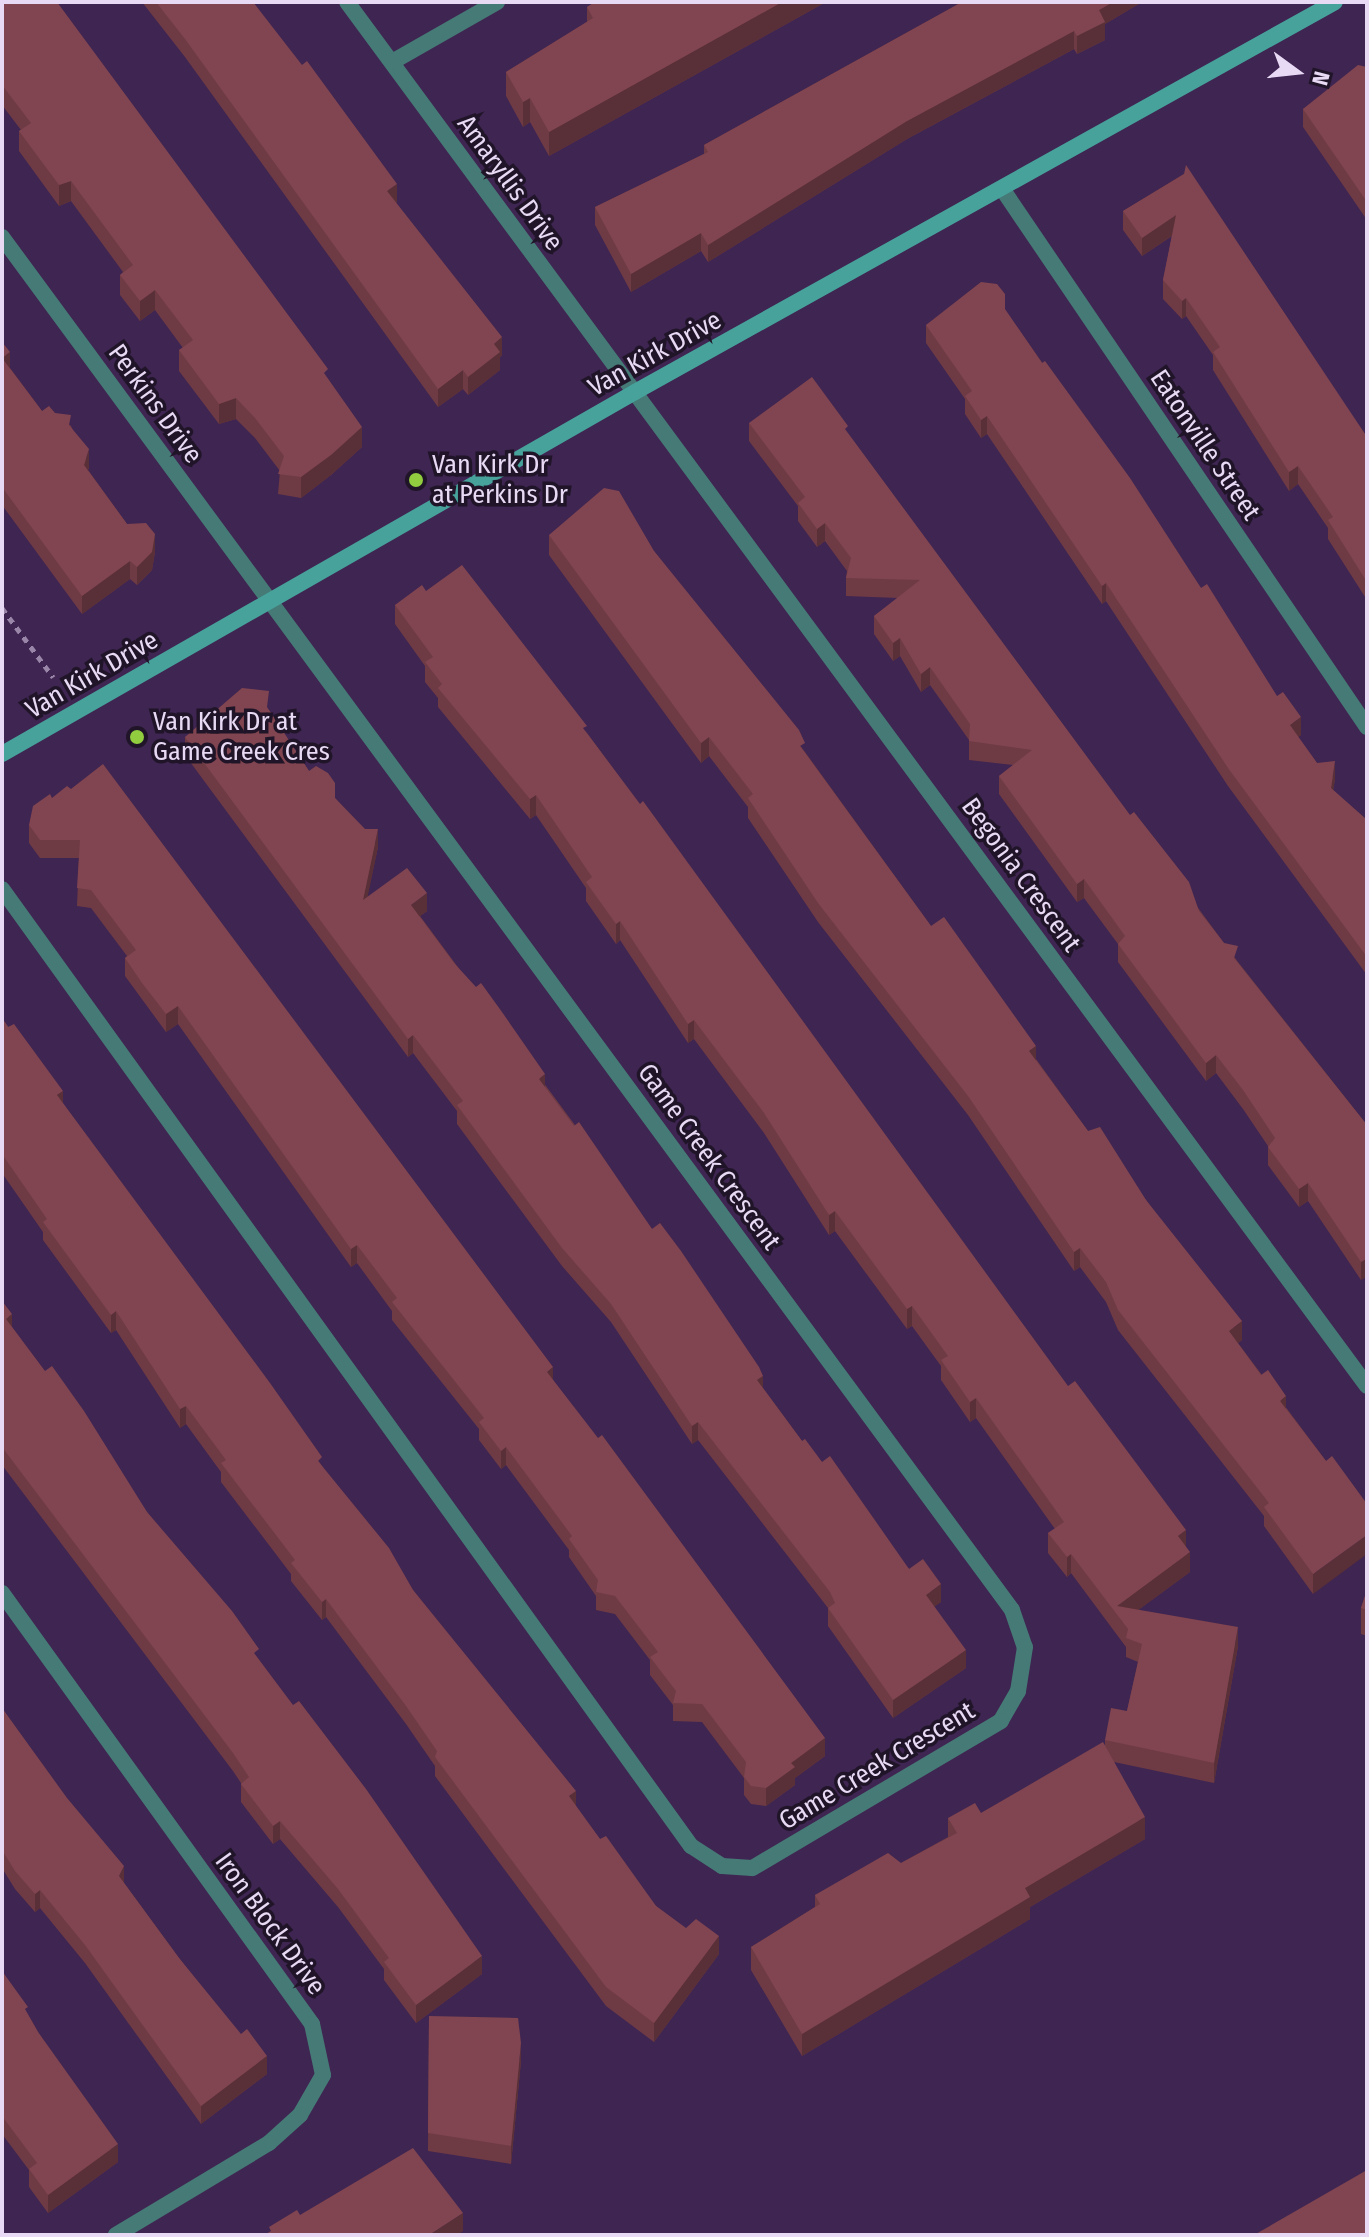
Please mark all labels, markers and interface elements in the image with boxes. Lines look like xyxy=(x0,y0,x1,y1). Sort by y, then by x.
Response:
north arrow xyxy=(1257,32,1337,112)
text: N xyxy=(1306,68,1335,88)
street label: Amaryllis Drive xyxy=(450,109,570,257)
street label: Van Kirk Drive xyxy=(583,305,727,403)
street label: Perkins Drive xyxy=(101,338,209,470)
street label: Eatonville Street xyxy=(1143,364,1267,526)
place label: Van Kirk Dr at Perkins Dr xyxy=(432,449,568,510)
marker: Van Kirk Dr at Perkins Dr xyxy=(407,471,425,489)
street label: Van Kirk Drive xyxy=(20,625,164,725)
place label: Van Kirk Dr at Game Creek Cres xyxy=(153,706,330,768)
marker: Van Kirk Dr at Game Creek Cres xyxy=(128,728,146,746)
street label: Begonia Crescent xyxy=(955,792,1087,958)
street label: Game Creek Crescent xyxy=(631,1058,787,1256)
street label: Game Creek Crescent xyxy=(774,1695,980,1837)
street label: Iron Block Drive xyxy=(208,1847,332,2001)

